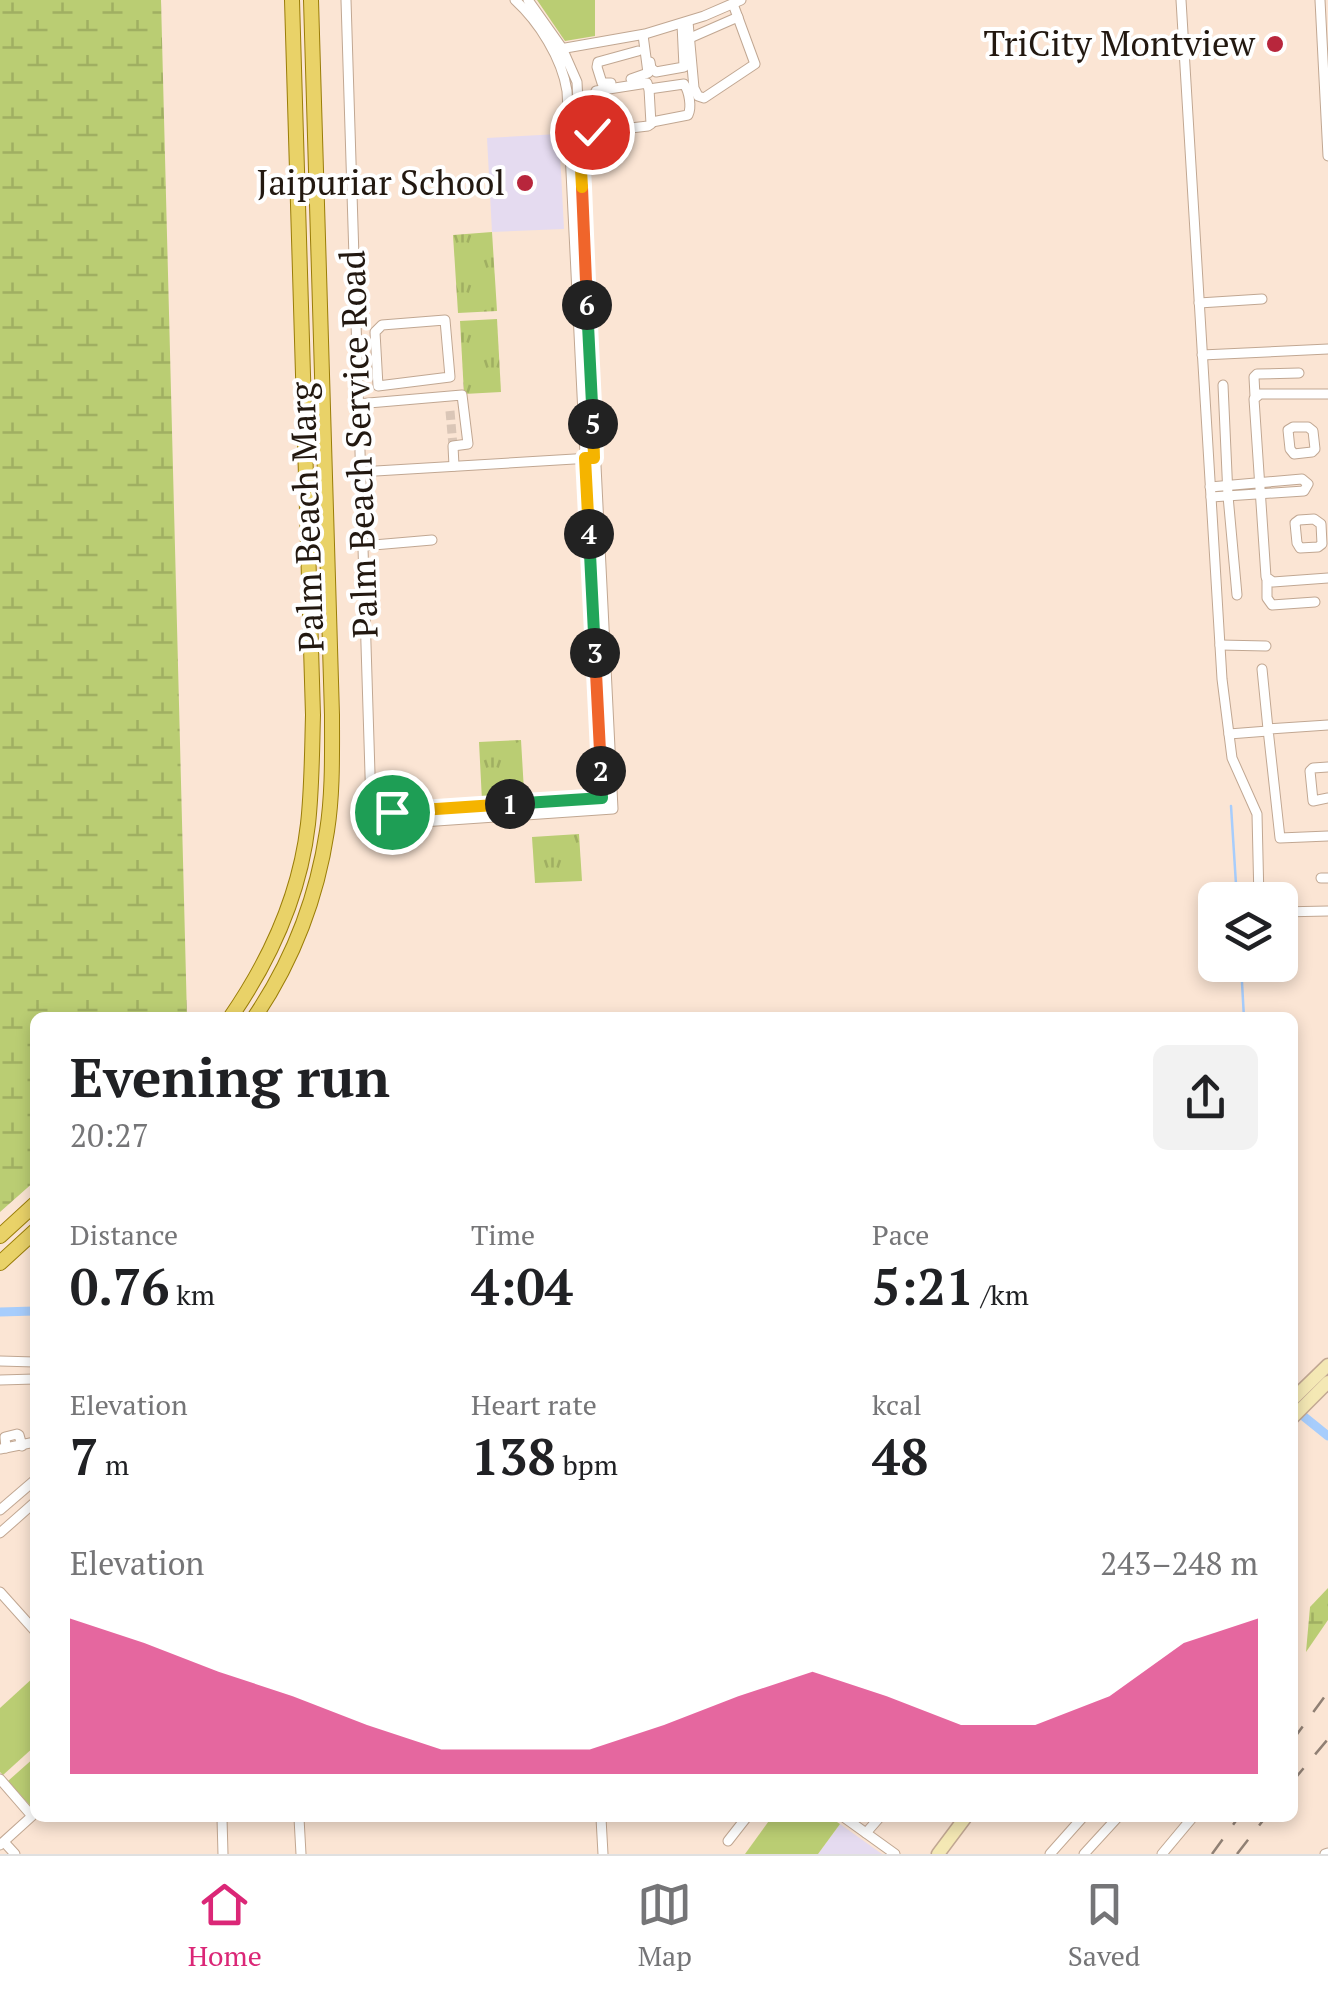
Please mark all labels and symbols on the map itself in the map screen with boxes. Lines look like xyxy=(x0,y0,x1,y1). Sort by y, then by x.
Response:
place label: TriCity Montview xyxy=(983,20,1256,66)
marker: TriCity Montview xyxy=(1264,33,1286,55)
pin xyxy=(550,90,635,175)
place label: Jaipuriar School xyxy=(256,159,505,205)
marker: Jaipuriar School xyxy=(514,172,536,194)
street label: Palm Beach Service Road xyxy=(328,249,388,639)
pin: 6 xyxy=(562,280,612,330)
street label: Palm Beach Marg xyxy=(278,381,334,653)
pin: 5 xyxy=(568,399,618,449)
pin: 4 xyxy=(564,509,614,559)
pin: 3 xyxy=(570,628,620,678)
pin: 2 xyxy=(576,746,626,796)
pin xyxy=(350,770,435,855)
pin: 1 xyxy=(485,779,535,829)

